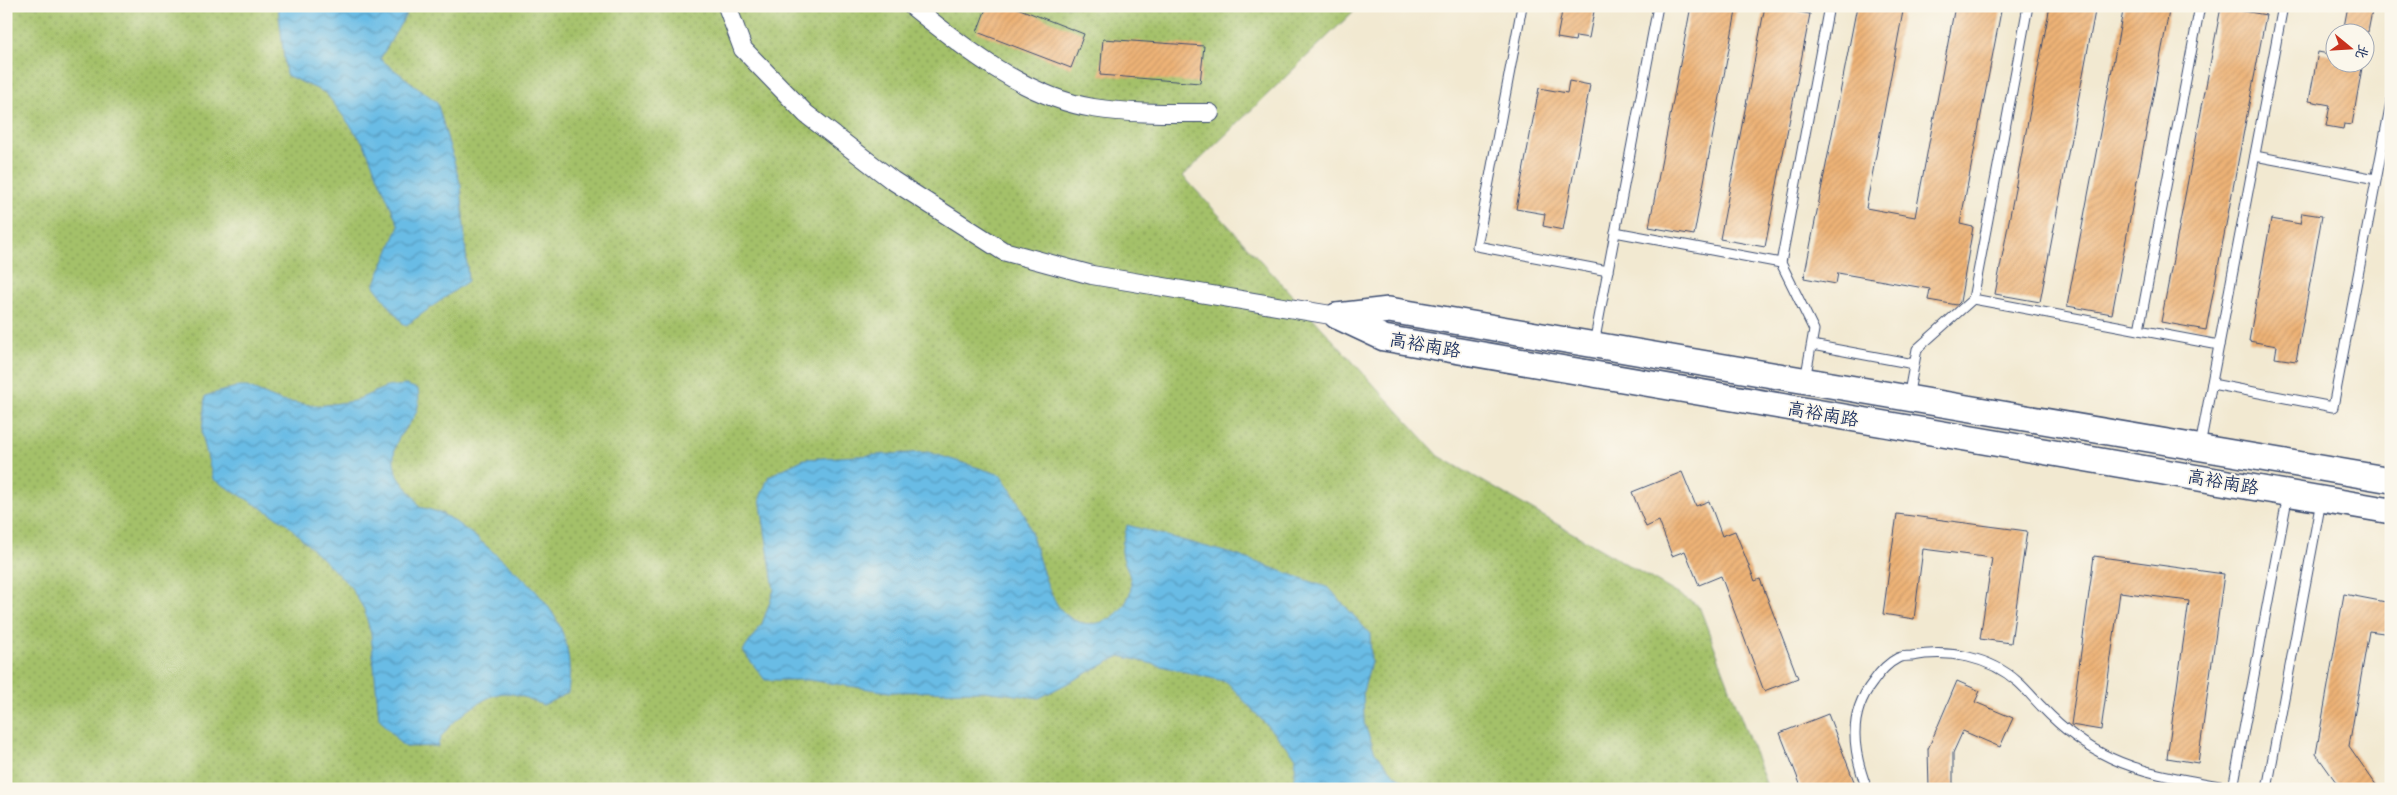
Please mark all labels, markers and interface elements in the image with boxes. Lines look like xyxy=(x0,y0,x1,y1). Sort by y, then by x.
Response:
north arrow xyxy=(2324,22,2374,72)
text: 北 xyxy=(2348,41,2376,62)
street label: 高裕南路 xyxy=(1387,323,1463,367)
street label: 高裕南路 xyxy=(1785,392,1861,436)
street label: 高裕南路 xyxy=(2185,460,2261,504)

